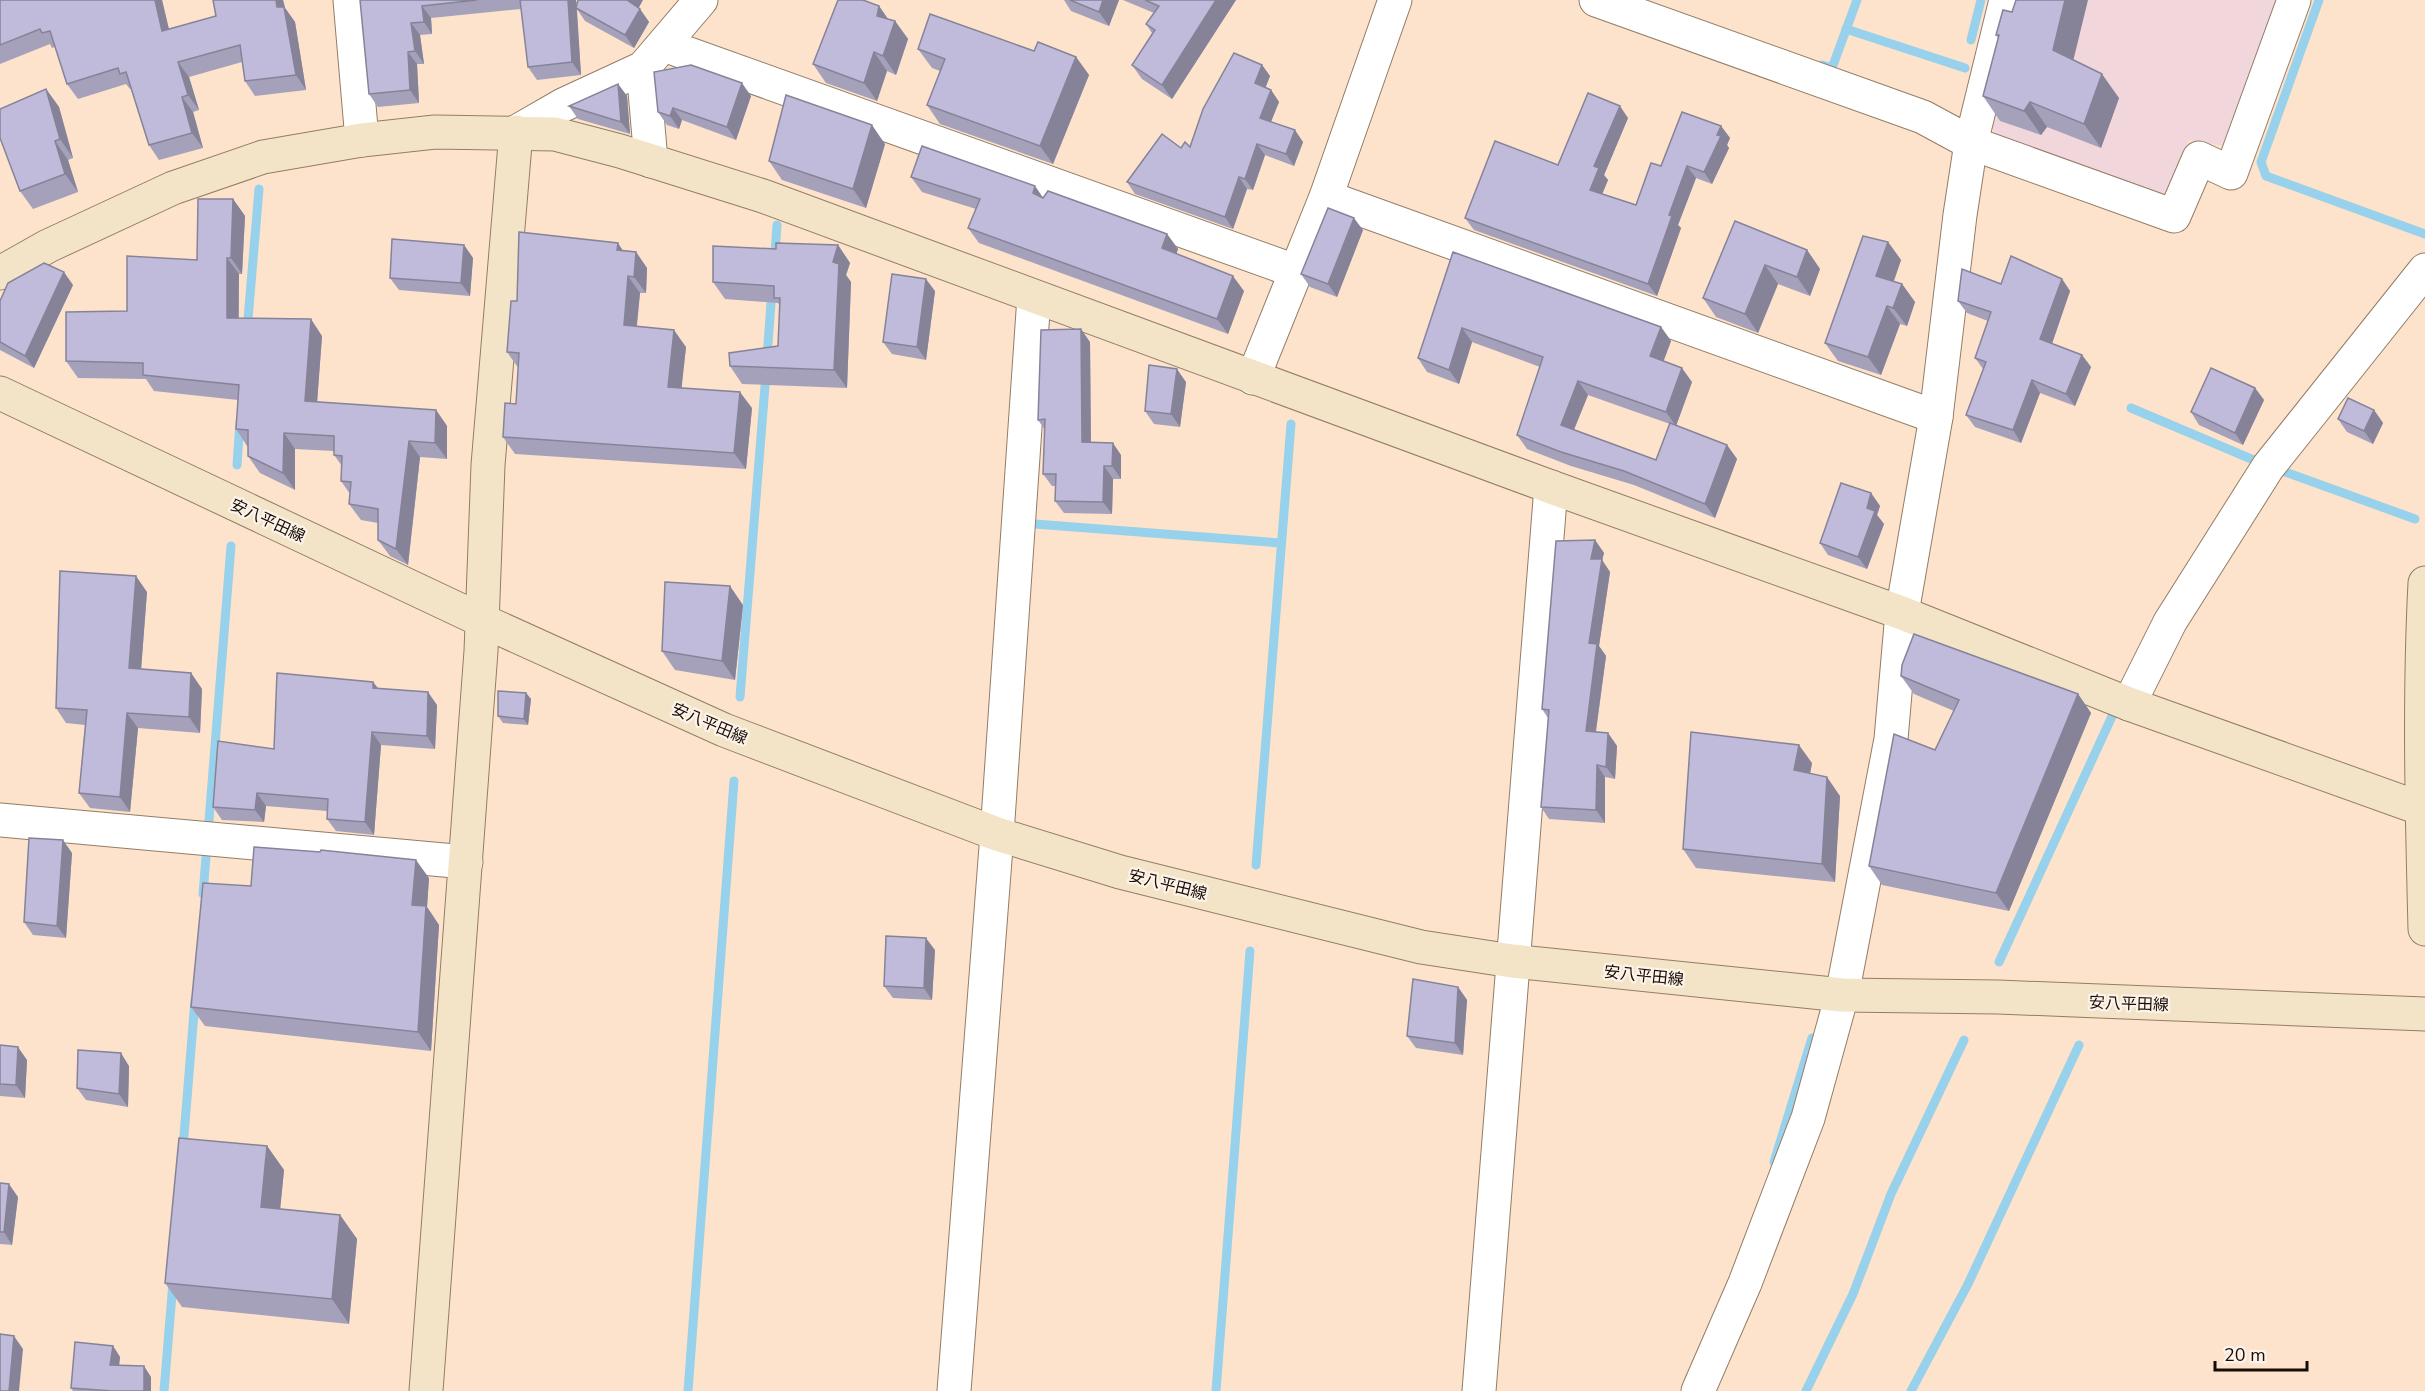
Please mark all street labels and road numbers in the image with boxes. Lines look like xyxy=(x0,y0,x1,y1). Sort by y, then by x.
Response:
street label: 安八平田線 xyxy=(227,494,308,548)
street label: 安八平田線 xyxy=(668,698,751,750)
street label: 安八平田線 xyxy=(1126,865,1209,905)
street label: 安八平田線 xyxy=(1603,961,1685,991)
street label: 安八平田線 xyxy=(2089,992,2169,1016)

